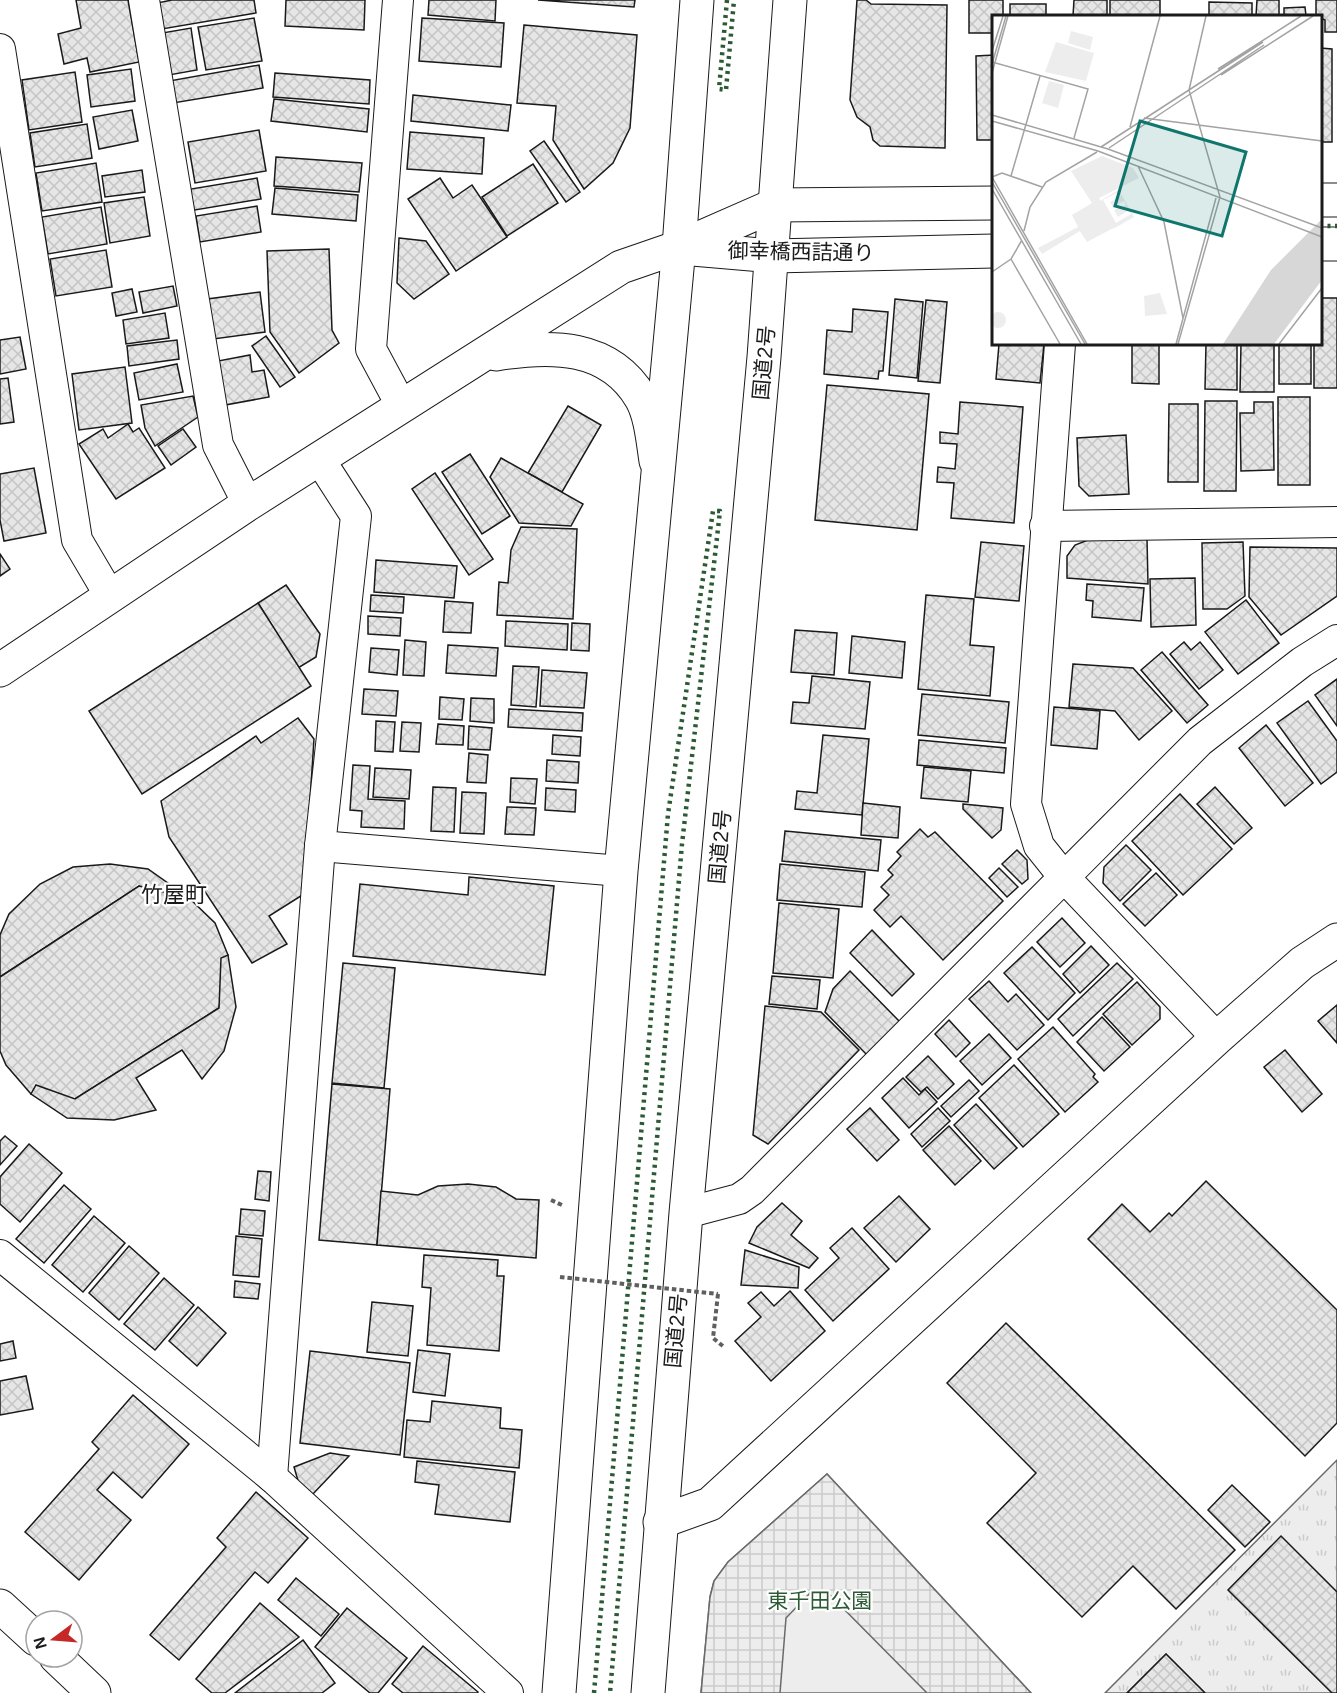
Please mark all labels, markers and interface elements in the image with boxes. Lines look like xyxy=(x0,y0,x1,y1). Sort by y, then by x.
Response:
inset map xyxy=(992,15,1322,345)
street label: 御幸橋西詰通り xyxy=(727,239,875,264)
street label: 国道2号 xyxy=(749,325,778,401)
street label: 国道2号 xyxy=(705,809,734,885)
district label: 竹屋町 xyxy=(141,882,207,907)
street label: 国道2号 xyxy=(661,1293,690,1369)
park label: 東千田公園 xyxy=(768,1589,873,1612)
north arrow xyxy=(24,1609,84,1669)
text: N xyxy=(30,1635,50,1651)

